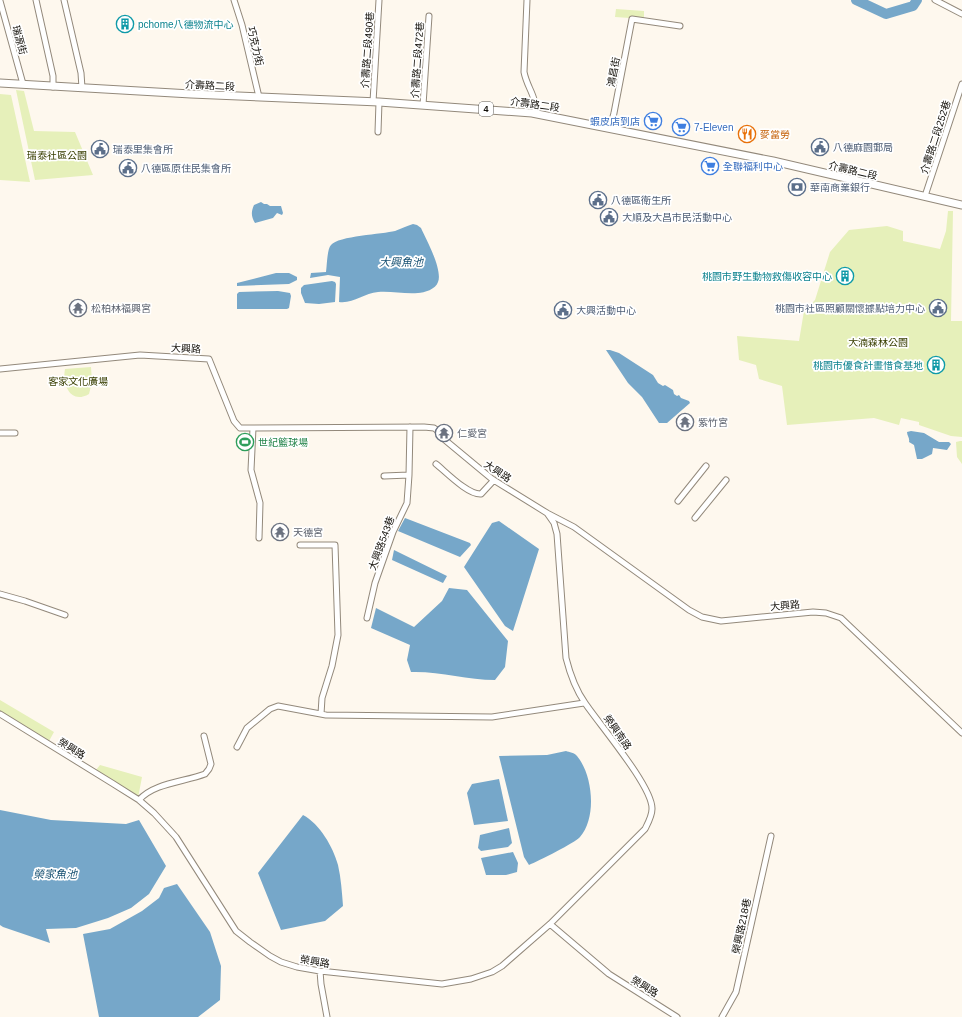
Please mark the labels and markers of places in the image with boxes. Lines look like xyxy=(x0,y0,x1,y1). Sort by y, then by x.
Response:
building icon: pchome八德物流中心 xyxy=(115,14,135,34)
place label: pchome八德物流中心 xyxy=(138,19,234,30)
supermarket icon: 蝦皮店到店 xyxy=(643,111,663,131)
place label: 蝦皮店到店 xyxy=(590,116,640,127)
supermarket icon: 7-Eleven xyxy=(671,117,691,137)
place label: 7-Eleven xyxy=(694,122,733,133)
restaurant icon: 麥當勞 xyxy=(737,124,757,144)
place label: 麥當勞 xyxy=(760,129,790,140)
public building icon: 八德麻園郵局 xyxy=(810,137,830,157)
public building icon: 瑞泰里集會所 xyxy=(90,139,110,159)
place label: 八德麻園郵局 xyxy=(833,142,893,153)
place label: 瑞泰里集會所 xyxy=(113,144,173,155)
supermarket icon: 全聯福利中心 xyxy=(700,156,720,176)
public building icon: 八德區原住民集會所 xyxy=(118,158,138,178)
place label: 全聯福利中心 xyxy=(723,161,783,172)
place label: 八德區原住民集會所 xyxy=(141,163,231,174)
bank icon: 華南商業銀行 xyxy=(787,177,807,197)
place label: 華南商業銀行 xyxy=(810,182,870,193)
public building icon: 八德區衛生所 xyxy=(588,190,608,210)
place label: 八德區衛生所 xyxy=(611,195,671,206)
public building icon: 大順及大昌市民活動中心 xyxy=(599,207,619,227)
place label: 大順及大昌市民活動中心 xyxy=(622,212,732,223)
building icon: 桃園市野生動物救傷收容中心 xyxy=(835,266,855,286)
place label: 桃園市野生動物救傷收容中心 xyxy=(702,271,832,282)
temple icon: 松柏林福興宮 xyxy=(68,298,88,318)
public building icon: 桃園市社區照顧關懷據點培力中心 xyxy=(928,298,948,318)
public building icon: 大興活動中心 xyxy=(553,300,573,320)
place label: 松柏林福興宮 xyxy=(91,303,151,314)
place label: 桃園市社區照顧關懷據點培力中心 xyxy=(775,303,925,314)
place label: 大興活動中心 xyxy=(576,305,636,316)
building icon: 桃園市優食計畫惜食基地 xyxy=(926,355,946,375)
place label: 桃園市優食計畫惜食基地 xyxy=(813,360,923,371)
temple icon: 紫竹宮 xyxy=(675,412,695,432)
place label: 紫竹宮 xyxy=(698,417,728,428)
temple icon: 仁愛宮 xyxy=(434,423,454,443)
place label: 仁愛宮 xyxy=(457,428,487,439)
sports icon: 世紀籃球場 xyxy=(235,432,255,452)
place label: 世紀籃球場 xyxy=(258,437,308,448)
temple icon: 天德宮 xyxy=(270,522,290,542)
place label: 天德宮 xyxy=(293,527,323,538)

